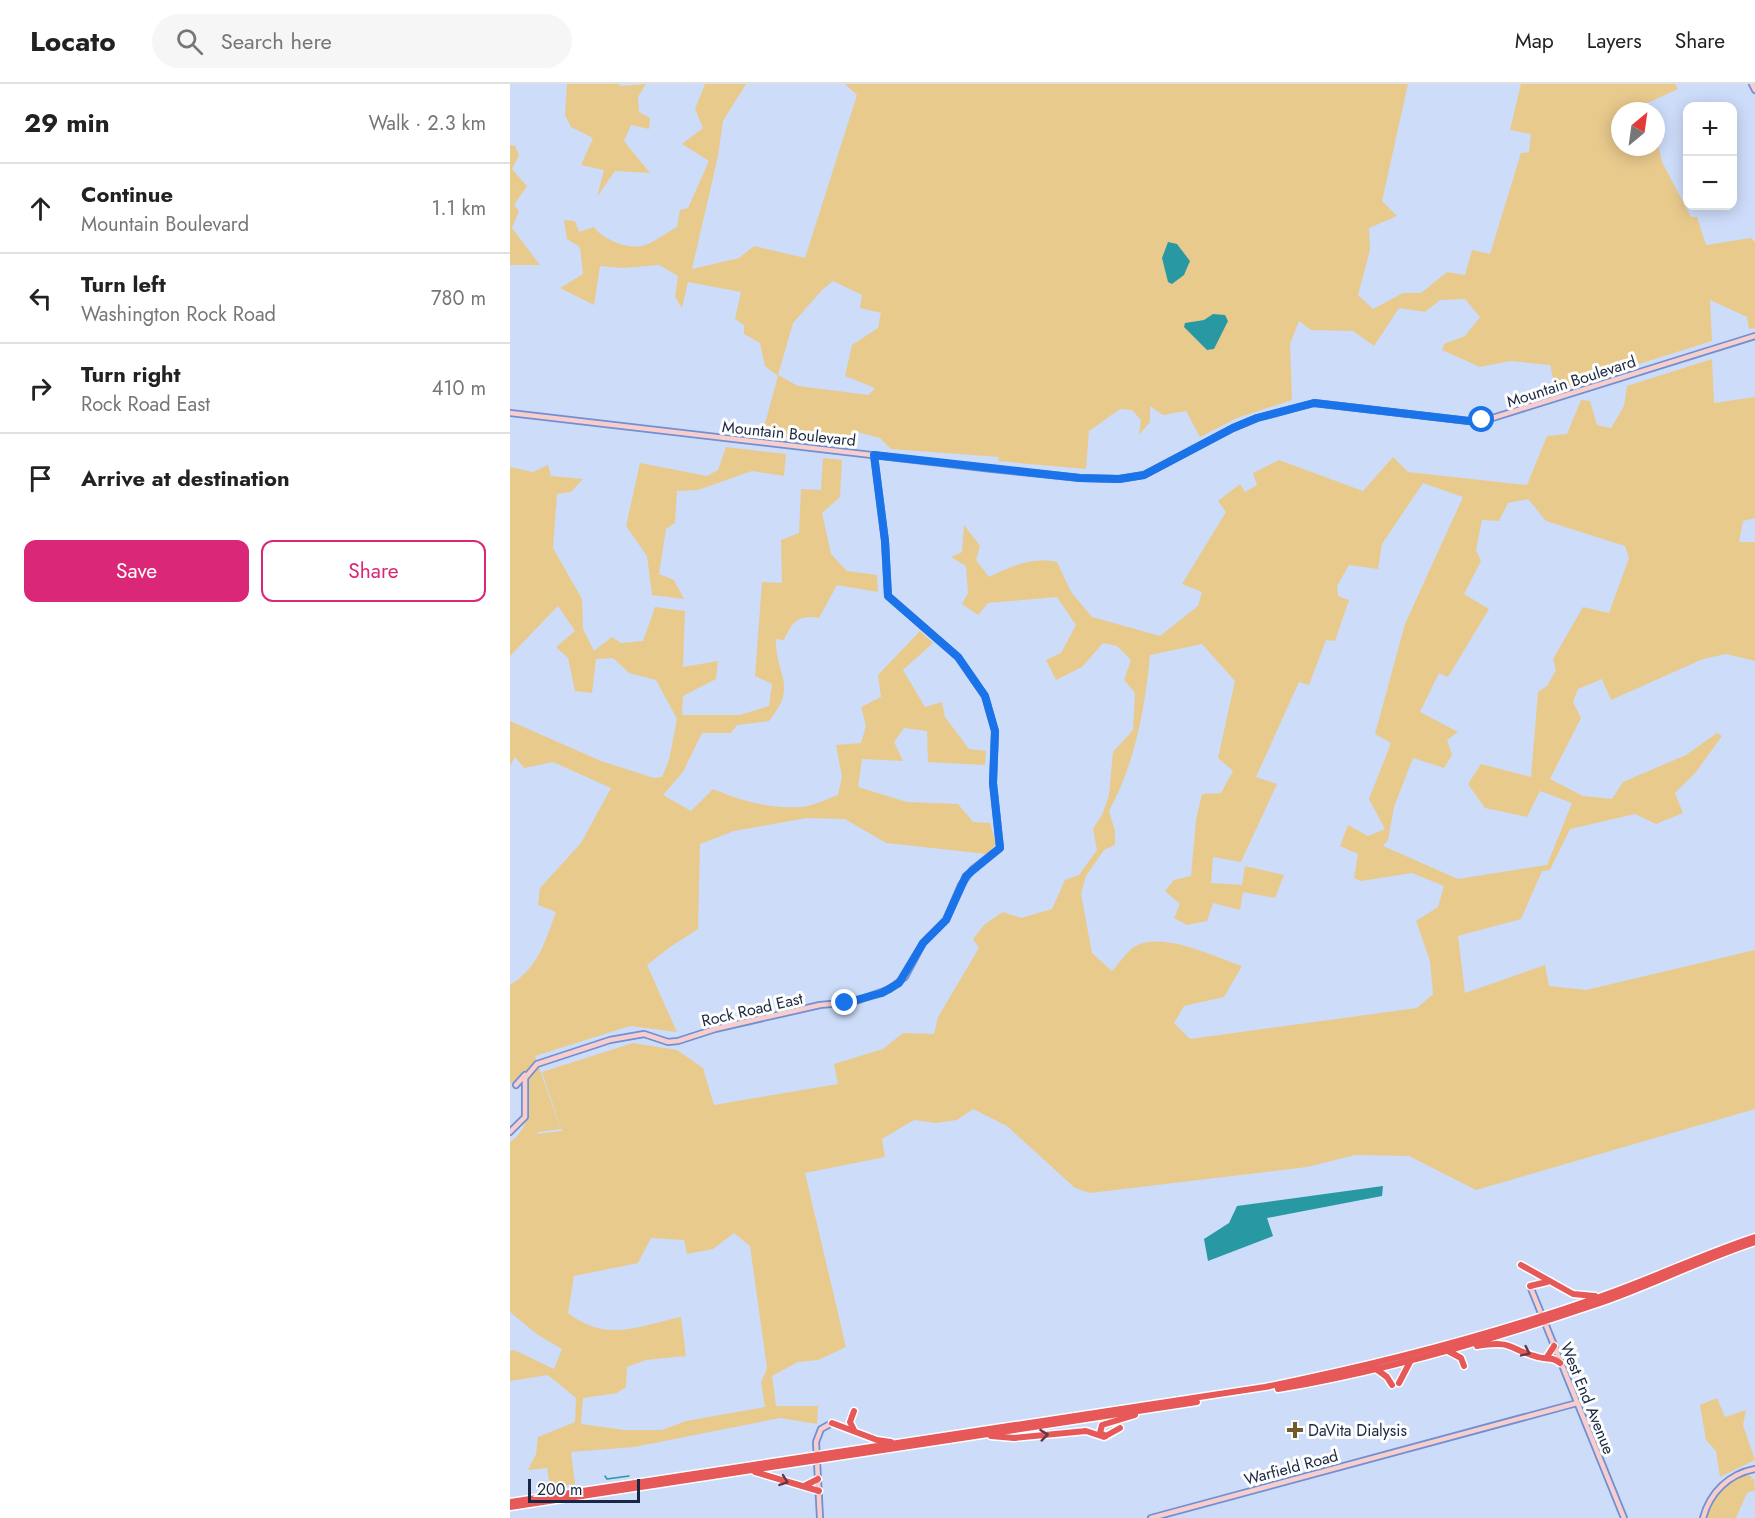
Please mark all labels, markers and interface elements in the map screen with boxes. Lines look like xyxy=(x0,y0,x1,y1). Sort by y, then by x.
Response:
search box xyxy=(152,14,572,68)
text: Locato xyxy=(30,21,116,62)
icon: search xyxy=(173,25,206,58)
text: Search here xyxy=(221,25,332,57)
text: Map xyxy=(1515,26,1554,56)
text: Layers xyxy=(1587,26,1642,56)
text: Share xyxy=(1675,26,1725,56)
north arrow xyxy=(1611,102,1665,156)
map controls xyxy=(1683,102,1737,210)
button: + xyxy=(1683,102,1737,156)
text: 29 min xyxy=(24,104,110,142)
text: Walk · 2.3 km xyxy=(368,109,486,138)
button: − xyxy=(1683,156,1737,210)
text: Continue xyxy=(81,178,173,210)
icon: ahead xyxy=(24,192,57,225)
text: 1.1 km xyxy=(432,194,486,223)
text: Mountain Boulevard xyxy=(81,210,249,239)
text: Turn left xyxy=(81,268,166,300)
icon: left xyxy=(24,282,57,315)
text: 780 m xyxy=(431,284,486,313)
text: Washington Rock Road xyxy=(81,300,276,329)
street label: Mountain Boulevard xyxy=(1504,350,1639,413)
text: Turn right xyxy=(81,358,181,390)
icon: right xyxy=(24,372,57,405)
text: 410 m xyxy=(432,374,486,403)
text: Rock Road East xyxy=(81,390,210,419)
route start xyxy=(1468,406,1494,432)
street label: Mountain Boulevard xyxy=(721,415,857,452)
icon: arrive xyxy=(24,462,57,495)
text: Arrive at destination xyxy=(81,462,290,494)
button: Save xyxy=(24,540,249,602)
button: Share xyxy=(261,540,486,602)
street label: Rock Road East xyxy=(699,987,805,1032)
route end xyxy=(831,989,857,1015)
street label: West End Avenue xyxy=(1555,1339,1620,1458)
one-way arrow xyxy=(1520,1345,1531,1356)
place label: DaVita Dialysis xyxy=(1308,1419,1407,1442)
marker: DaVita Dialysis xyxy=(1286,1421,1304,1439)
one-way arrow xyxy=(1039,1429,1049,1442)
street label: Warfield Road xyxy=(1242,1444,1341,1491)
one-way arrow xyxy=(778,1473,789,1486)
scale bar xyxy=(528,1476,640,1504)
text: 200 m xyxy=(537,1478,583,1501)

